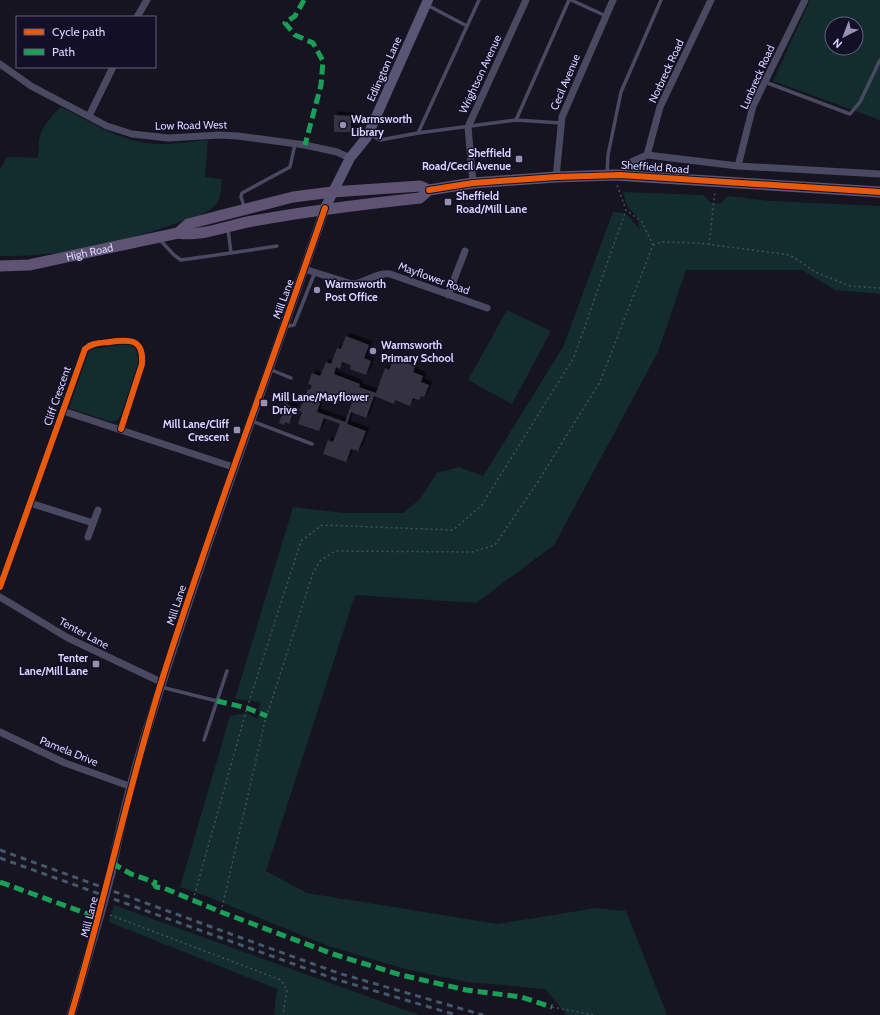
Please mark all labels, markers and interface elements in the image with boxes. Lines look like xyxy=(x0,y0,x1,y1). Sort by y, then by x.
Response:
legend xyxy=(16,16,156,68)
north arrow xyxy=(824,16,864,56)
text: Cycle path xyxy=(52,24,105,39)
street label: Wrightson Avenue xyxy=(456,32,504,115)
street label: Edlington Lane xyxy=(363,34,405,104)
text: N xyxy=(830,36,845,51)
street label: Norbreck Road xyxy=(645,37,687,105)
street label: Lunbreck Road xyxy=(737,43,777,111)
text: Path xyxy=(52,44,75,59)
street label: Cecil Avenue xyxy=(547,52,583,112)
place label: Warmsworth Library xyxy=(351,112,412,139)
street label: Low Road West xyxy=(155,117,227,133)
marker: Warmsworth Library xyxy=(338,120,348,130)
place label: Sheffield Road/Cecil Avenue xyxy=(422,146,511,173)
marker: Sheffield Road/Cecil Avenue xyxy=(514,154,524,164)
street label: Sheffield Road xyxy=(621,158,689,176)
place label: Sheffield Road/Mill Lane xyxy=(456,189,527,216)
marker: Sheffield Road/Mill Lane xyxy=(443,197,453,207)
street label: High Road xyxy=(65,240,114,264)
street label: Mayflower Road xyxy=(396,259,472,297)
street label: Mill Lane xyxy=(269,277,297,321)
place label: Warmsworth Post Office xyxy=(325,277,386,304)
marker: Warmsworth Post Office xyxy=(312,285,322,295)
place label: Warmsworth Primary School xyxy=(381,338,454,365)
marker: Warmsworth Primary School xyxy=(368,346,378,356)
street label: Cliff Crescent xyxy=(40,364,74,428)
place label: Mill Lane/Mayflower Drive xyxy=(272,390,369,417)
marker: Mill Lane/Mayflower Drive xyxy=(259,398,269,408)
place label: Mill Lane/Cliff Crescent xyxy=(163,417,229,444)
marker: Mill Lane/Cliff Crescent xyxy=(232,425,242,435)
street label: Mill Lane xyxy=(163,583,189,627)
street label: Tenter Lane xyxy=(57,614,112,652)
place label: Tenter Lane/Mill Lane xyxy=(19,651,88,678)
marker: Tenter Lane/Mill Lane xyxy=(91,659,101,669)
street label: Pamela Drive xyxy=(38,733,101,769)
street label: Mill Lane xyxy=(77,895,101,939)

